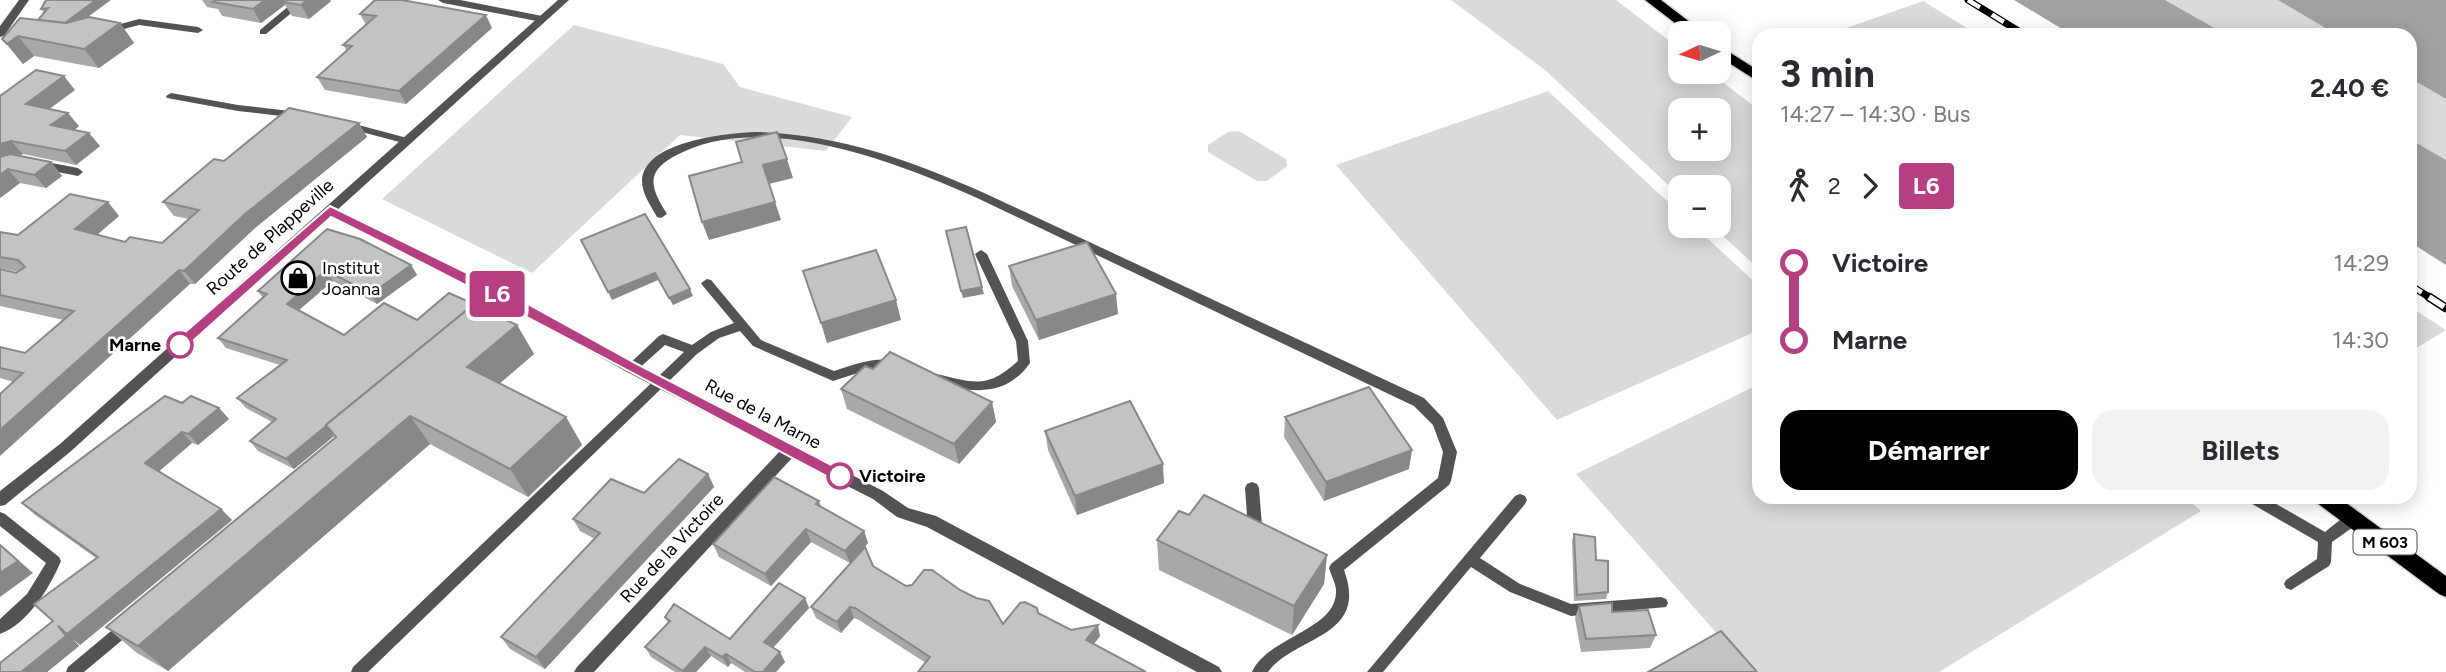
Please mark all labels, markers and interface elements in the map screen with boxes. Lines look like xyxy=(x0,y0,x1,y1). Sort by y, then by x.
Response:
north arrow xyxy=(1668,21,1731,84)
map controls xyxy=(1668,21,1731,238)
text: 3 min xyxy=(1780,51,1875,97)
text: 2.40 € xyxy=(2310,72,2389,104)
button: + xyxy=(1668,98,1731,161)
text: 14:27 – 14:30 · Bus xyxy=(1780,100,1971,128)
icon: walk xyxy=(1780,167,1818,205)
icon: forward xyxy=(1851,167,1889,205)
text: L6 xyxy=(1913,171,1940,200)
text: 2 xyxy=(1828,172,1841,200)
street label: Route de Plappeville xyxy=(202,174,338,300)
button: − xyxy=(1668,175,1731,238)
text: Victoire xyxy=(1832,247,1928,279)
text: 14:29 xyxy=(2334,249,2389,277)
place label: Institut Joanna xyxy=(322,257,380,300)
shop icon: Institut Joanna xyxy=(279,259,317,297)
line badge: L6 xyxy=(466,271,528,317)
text: L6 xyxy=(484,279,510,308)
text: Marne xyxy=(1832,324,1907,356)
text: 14:30 xyxy=(2332,326,2389,354)
marker: Marne xyxy=(167,332,193,358)
place label: Marne xyxy=(109,334,161,356)
street label: Rue de la Marne xyxy=(701,374,825,454)
button: Démarrer xyxy=(1780,410,2078,490)
button: Billets xyxy=(2092,410,2389,490)
marker: Victoire xyxy=(827,463,853,489)
place label: Victoire xyxy=(859,465,926,487)
street label: Rue de la Victoire xyxy=(616,489,728,607)
road number: M 603 xyxy=(2354,530,2416,554)

